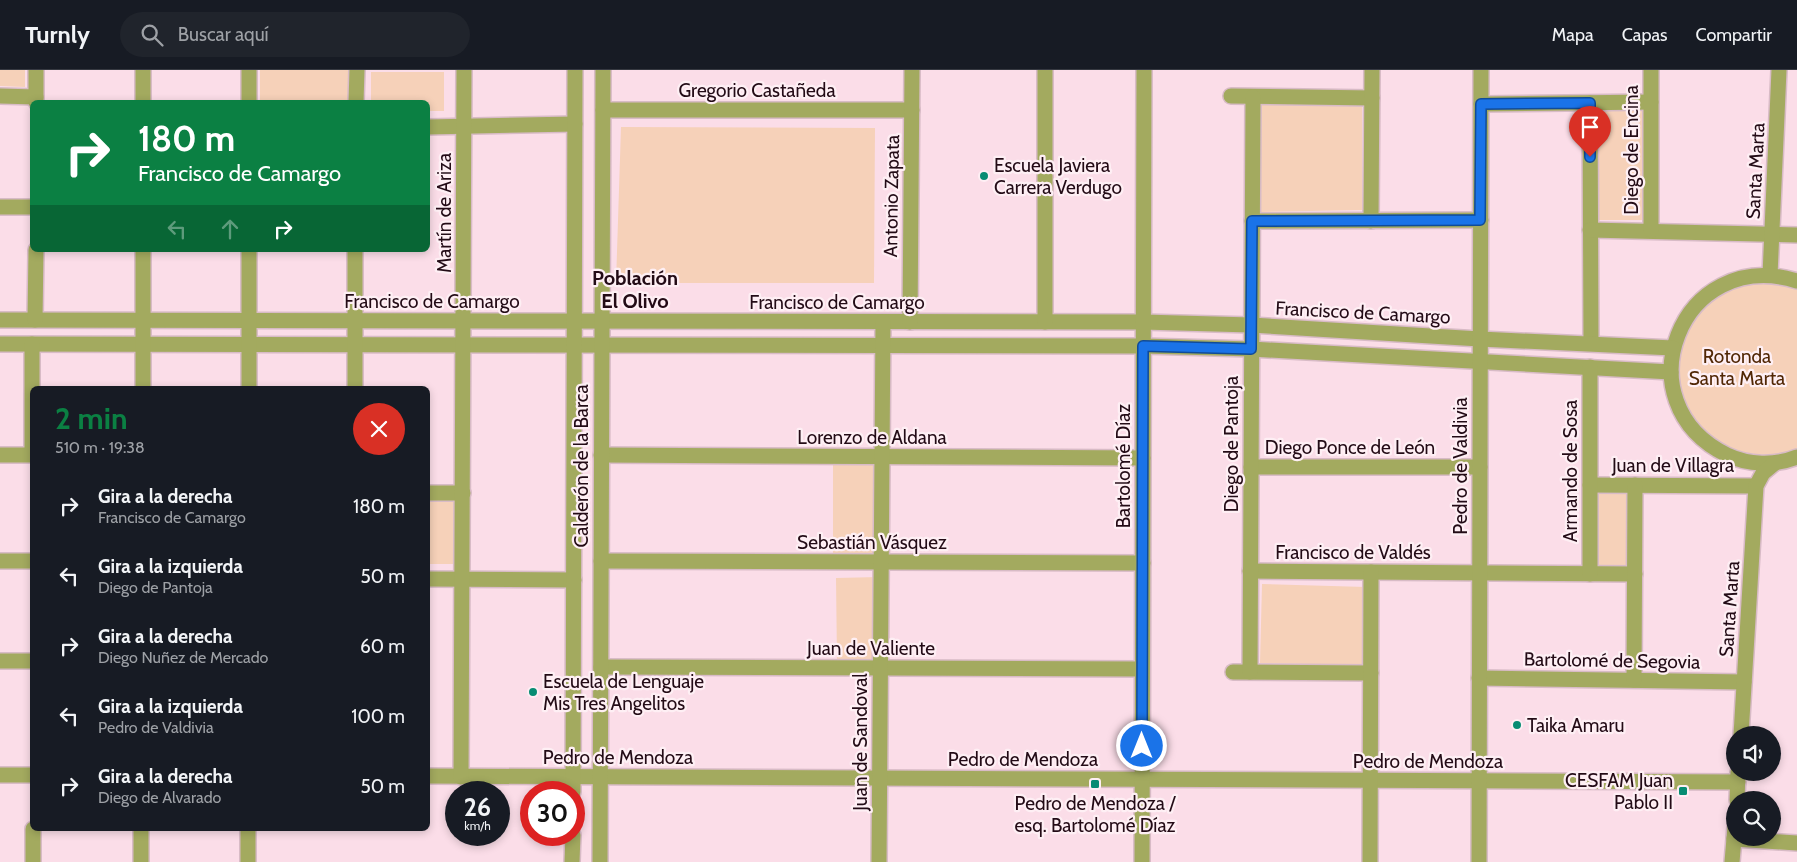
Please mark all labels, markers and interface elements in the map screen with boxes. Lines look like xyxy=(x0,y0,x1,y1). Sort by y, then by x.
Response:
search box xyxy=(120,12,470,57)
text: Turnly xyxy=(25,20,90,49)
icon: search xyxy=(138,21,166,49)
text: Buscar aquí xyxy=(178,23,269,46)
text: Mapa xyxy=(1552,24,1594,46)
text: Capas xyxy=(1622,24,1668,46)
text: Compartir xyxy=(1696,24,1772,46)
street label: Gregorio Castañeda xyxy=(678,79,836,102)
street label: Diego de Encina xyxy=(1620,85,1643,215)
pin xyxy=(1569,106,1611,157)
icon: arrive xyxy=(1576,113,1604,141)
text: 180 m xyxy=(138,117,235,160)
icon: right xyxy=(55,120,120,185)
street label: Santa Marta xyxy=(1741,122,1770,220)
street label: Antonio Zapata xyxy=(879,134,904,258)
street label: Martín de Ariza xyxy=(433,153,456,273)
place label: Escuela Javiera Carrera Verdugo xyxy=(994,154,1122,199)
text: Francisco de Camargo xyxy=(138,160,341,187)
marker: Escuela Javiera Carrera Verdugo xyxy=(978,170,990,182)
icon: left xyxy=(163,215,191,243)
icon: ahead xyxy=(216,215,244,243)
icon: right xyxy=(269,215,297,243)
district label: Población El Olivo xyxy=(592,266,678,313)
street label: Francisco de Camargo xyxy=(344,290,520,313)
street label: Francisco de Camargo xyxy=(749,291,925,314)
street label: Francisco de Camargo xyxy=(1275,296,1451,329)
park label: Rotonda Santa Marta xyxy=(1689,345,1785,390)
street label: Diego de Pantoja xyxy=(1220,376,1243,512)
street label: Calderón de la Barca xyxy=(570,385,593,547)
street label: Pedro de Valdivia xyxy=(1449,397,1472,535)
text: 2 min xyxy=(55,400,127,437)
street label: Armando de Sosa xyxy=(1559,400,1582,542)
button: close xyxy=(353,403,405,455)
street label: Bartolomé Díaz xyxy=(1112,404,1135,528)
street label: Lorenzo de Aldana xyxy=(797,426,947,449)
street label: Diego Ponce de León xyxy=(1265,436,1435,459)
text: 510 m · 19:38 xyxy=(55,438,145,457)
street label: Juan de Villagra xyxy=(1611,454,1734,477)
text: Gira a la derecha xyxy=(98,485,233,508)
icon: right xyxy=(55,492,83,520)
text: 180 m xyxy=(353,495,405,518)
text: Francisco de Camargo xyxy=(98,508,246,527)
street label: Sebastián Vásquez xyxy=(797,531,947,554)
street label: Francisco de Valdés xyxy=(1275,541,1431,564)
text: Gira a la izquierda xyxy=(98,555,243,578)
street label: Santa Marta xyxy=(1715,560,1744,658)
icon: left xyxy=(55,562,83,590)
text: 50 m xyxy=(361,565,405,588)
text: Diego de Pantoja xyxy=(98,578,213,597)
text: Gira a la derecha xyxy=(98,625,233,648)
icon: right xyxy=(55,632,83,660)
text: 60 m xyxy=(360,635,405,658)
street label: Juan de Valiente xyxy=(806,637,935,660)
street label: Bartolomé de Segovia xyxy=(1524,647,1700,674)
text: Diego Nuñez de Mercado xyxy=(98,648,268,667)
place label: Escuela de Lenguaje Mis Tres Angelitos xyxy=(543,670,704,715)
street label: Juan de Sandoval xyxy=(849,673,872,812)
marker: Escuela de Lenguaje Mis Tres Angelitos xyxy=(527,686,539,698)
text: Gira a la izquierda xyxy=(98,695,243,718)
icon: left xyxy=(55,702,83,730)
text: 100 m xyxy=(351,705,405,728)
place label: Taika Amaru xyxy=(1527,714,1624,737)
text: Pedro de Valdivia xyxy=(98,718,214,737)
position arrow xyxy=(1115,719,1167,771)
marker: Taika Amaru xyxy=(1511,719,1523,731)
map controls xyxy=(1726,726,1781,846)
button: sound xyxy=(1726,726,1781,781)
street label: Pedro de Mendoza xyxy=(543,746,693,769)
street label: Pedro de Mendoza xyxy=(948,748,1098,771)
street label: Pedro de Mendoza xyxy=(1353,750,1503,773)
text: Gira a la derecha xyxy=(98,765,233,788)
place label: CESFAM Juan Pablo II xyxy=(1565,769,1673,814)
icon: right xyxy=(55,772,83,800)
text: 50 m xyxy=(361,775,405,798)
marker: Pedro de Mendoza / esq. Bartolomé Díaz xyxy=(1089,778,1101,790)
speed limit sign: 30 xyxy=(520,781,585,846)
marker: CESFAM Juan Pablo II xyxy=(1677,785,1689,797)
text: Diego de Alvarado xyxy=(98,788,221,807)
button: search xyxy=(1726,791,1781,846)
text: 26 xyxy=(464,792,491,822)
place label: Pedro de Mendoza / esq. Bartolomé Díaz xyxy=(1015,792,1176,837)
text: km/h xyxy=(464,818,491,833)

